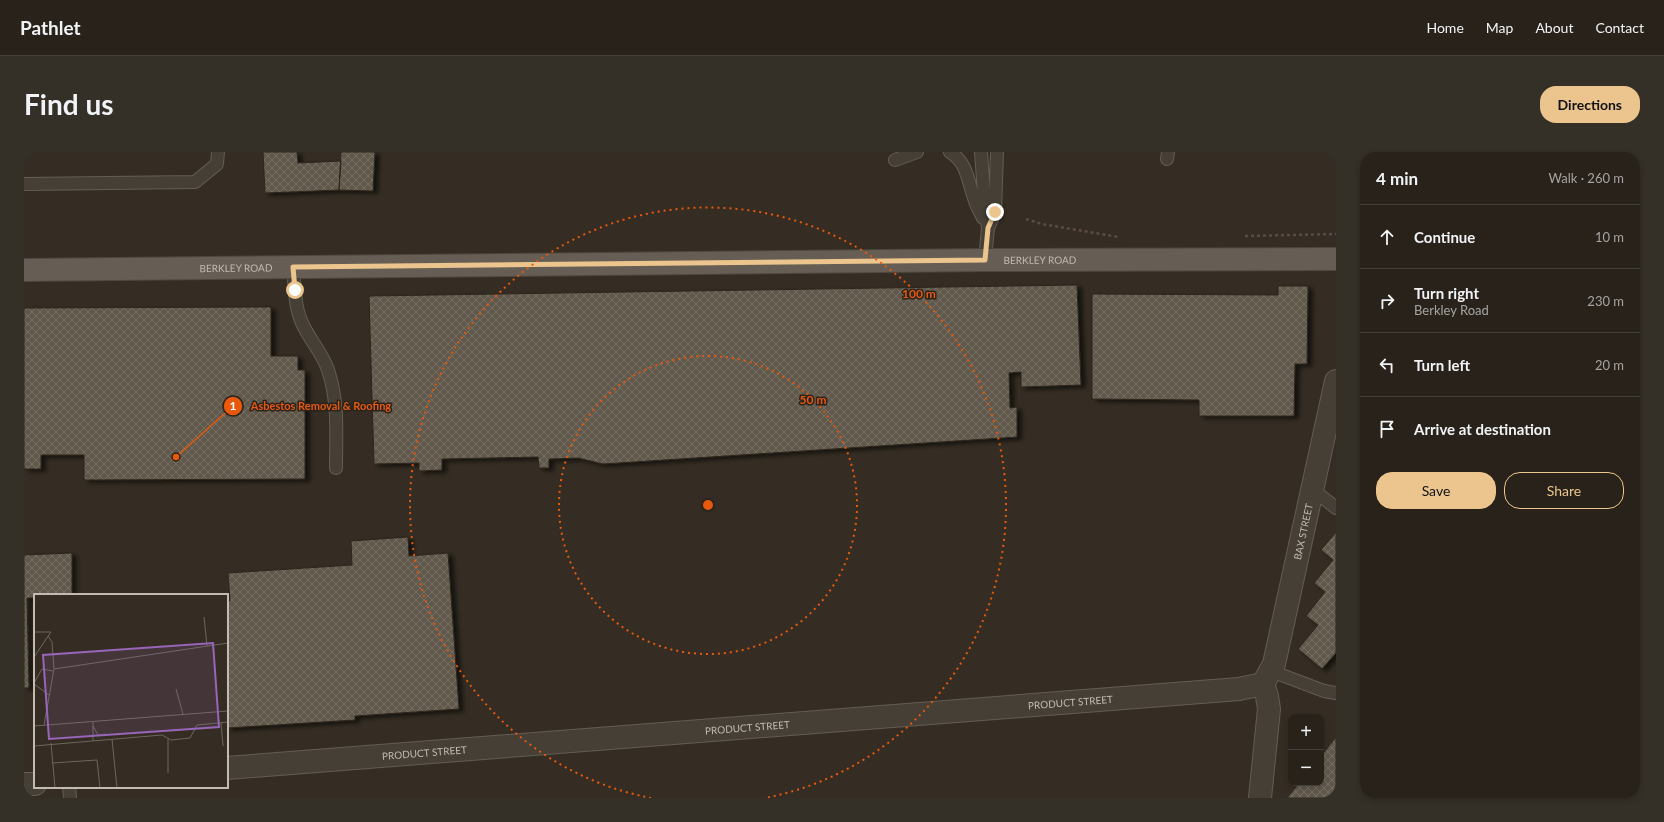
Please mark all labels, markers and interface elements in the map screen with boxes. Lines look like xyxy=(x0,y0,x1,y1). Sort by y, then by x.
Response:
text: Pathlet xyxy=(20,16,81,39)
text: Home xyxy=(1426,19,1464,36)
text: Map xyxy=(1486,19,1513,36)
text: About xyxy=(1535,19,1573,36)
text: Contact xyxy=(1595,19,1644,36)
button: Directions xyxy=(1540,86,1640,123)
text: Find us xyxy=(24,87,114,121)
text: 4 min xyxy=(1376,168,1418,189)
text: Walk · 260 m xyxy=(1548,170,1624,186)
route end xyxy=(986,203,1004,221)
icon: ahead xyxy=(1376,226,1398,248)
text: Continue xyxy=(1414,228,1475,246)
text: 10 m xyxy=(1595,229,1624,245)
street label: BERKLEY ROAD xyxy=(1003,254,1077,266)
street label: BERKLEY ROAD xyxy=(199,261,273,274)
route start xyxy=(286,281,304,299)
text: Turn right xyxy=(1414,284,1479,302)
text: 100 m xyxy=(902,286,936,301)
icon: right xyxy=(1376,290,1398,312)
text: 230 m xyxy=(1587,293,1624,309)
text: Berkley Road xyxy=(1414,302,1489,318)
icon: left xyxy=(1376,354,1398,376)
text: Turn left xyxy=(1414,356,1470,374)
text: 20 m xyxy=(1595,357,1624,373)
text: 50 m xyxy=(800,392,826,407)
callout: Asbestos Removal & Roofing xyxy=(223,394,399,417)
text: 1 xyxy=(230,398,237,413)
text: Asbestos Removal & Roofing xyxy=(250,399,391,412)
icon: arrive xyxy=(1376,418,1398,440)
text: Arrive at destination xyxy=(1414,420,1551,438)
button: Save xyxy=(1376,472,1496,509)
button: Share xyxy=(1504,472,1624,509)
centre of rings xyxy=(701,498,715,512)
street label: BAX STREET xyxy=(1291,502,1315,561)
inset map xyxy=(34,594,228,788)
street label: PRODUCT STREET xyxy=(1028,693,1113,711)
map controls xyxy=(1288,714,1324,786)
button: + xyxy=(1288,714,1324,750)
street label: PRODUCT STREET xyxy=(705,718,790,737)
street label: PRODUCT STREET xyxy=(381,743,467,762)
button: − xyxy=(1288,750,1324,786)

